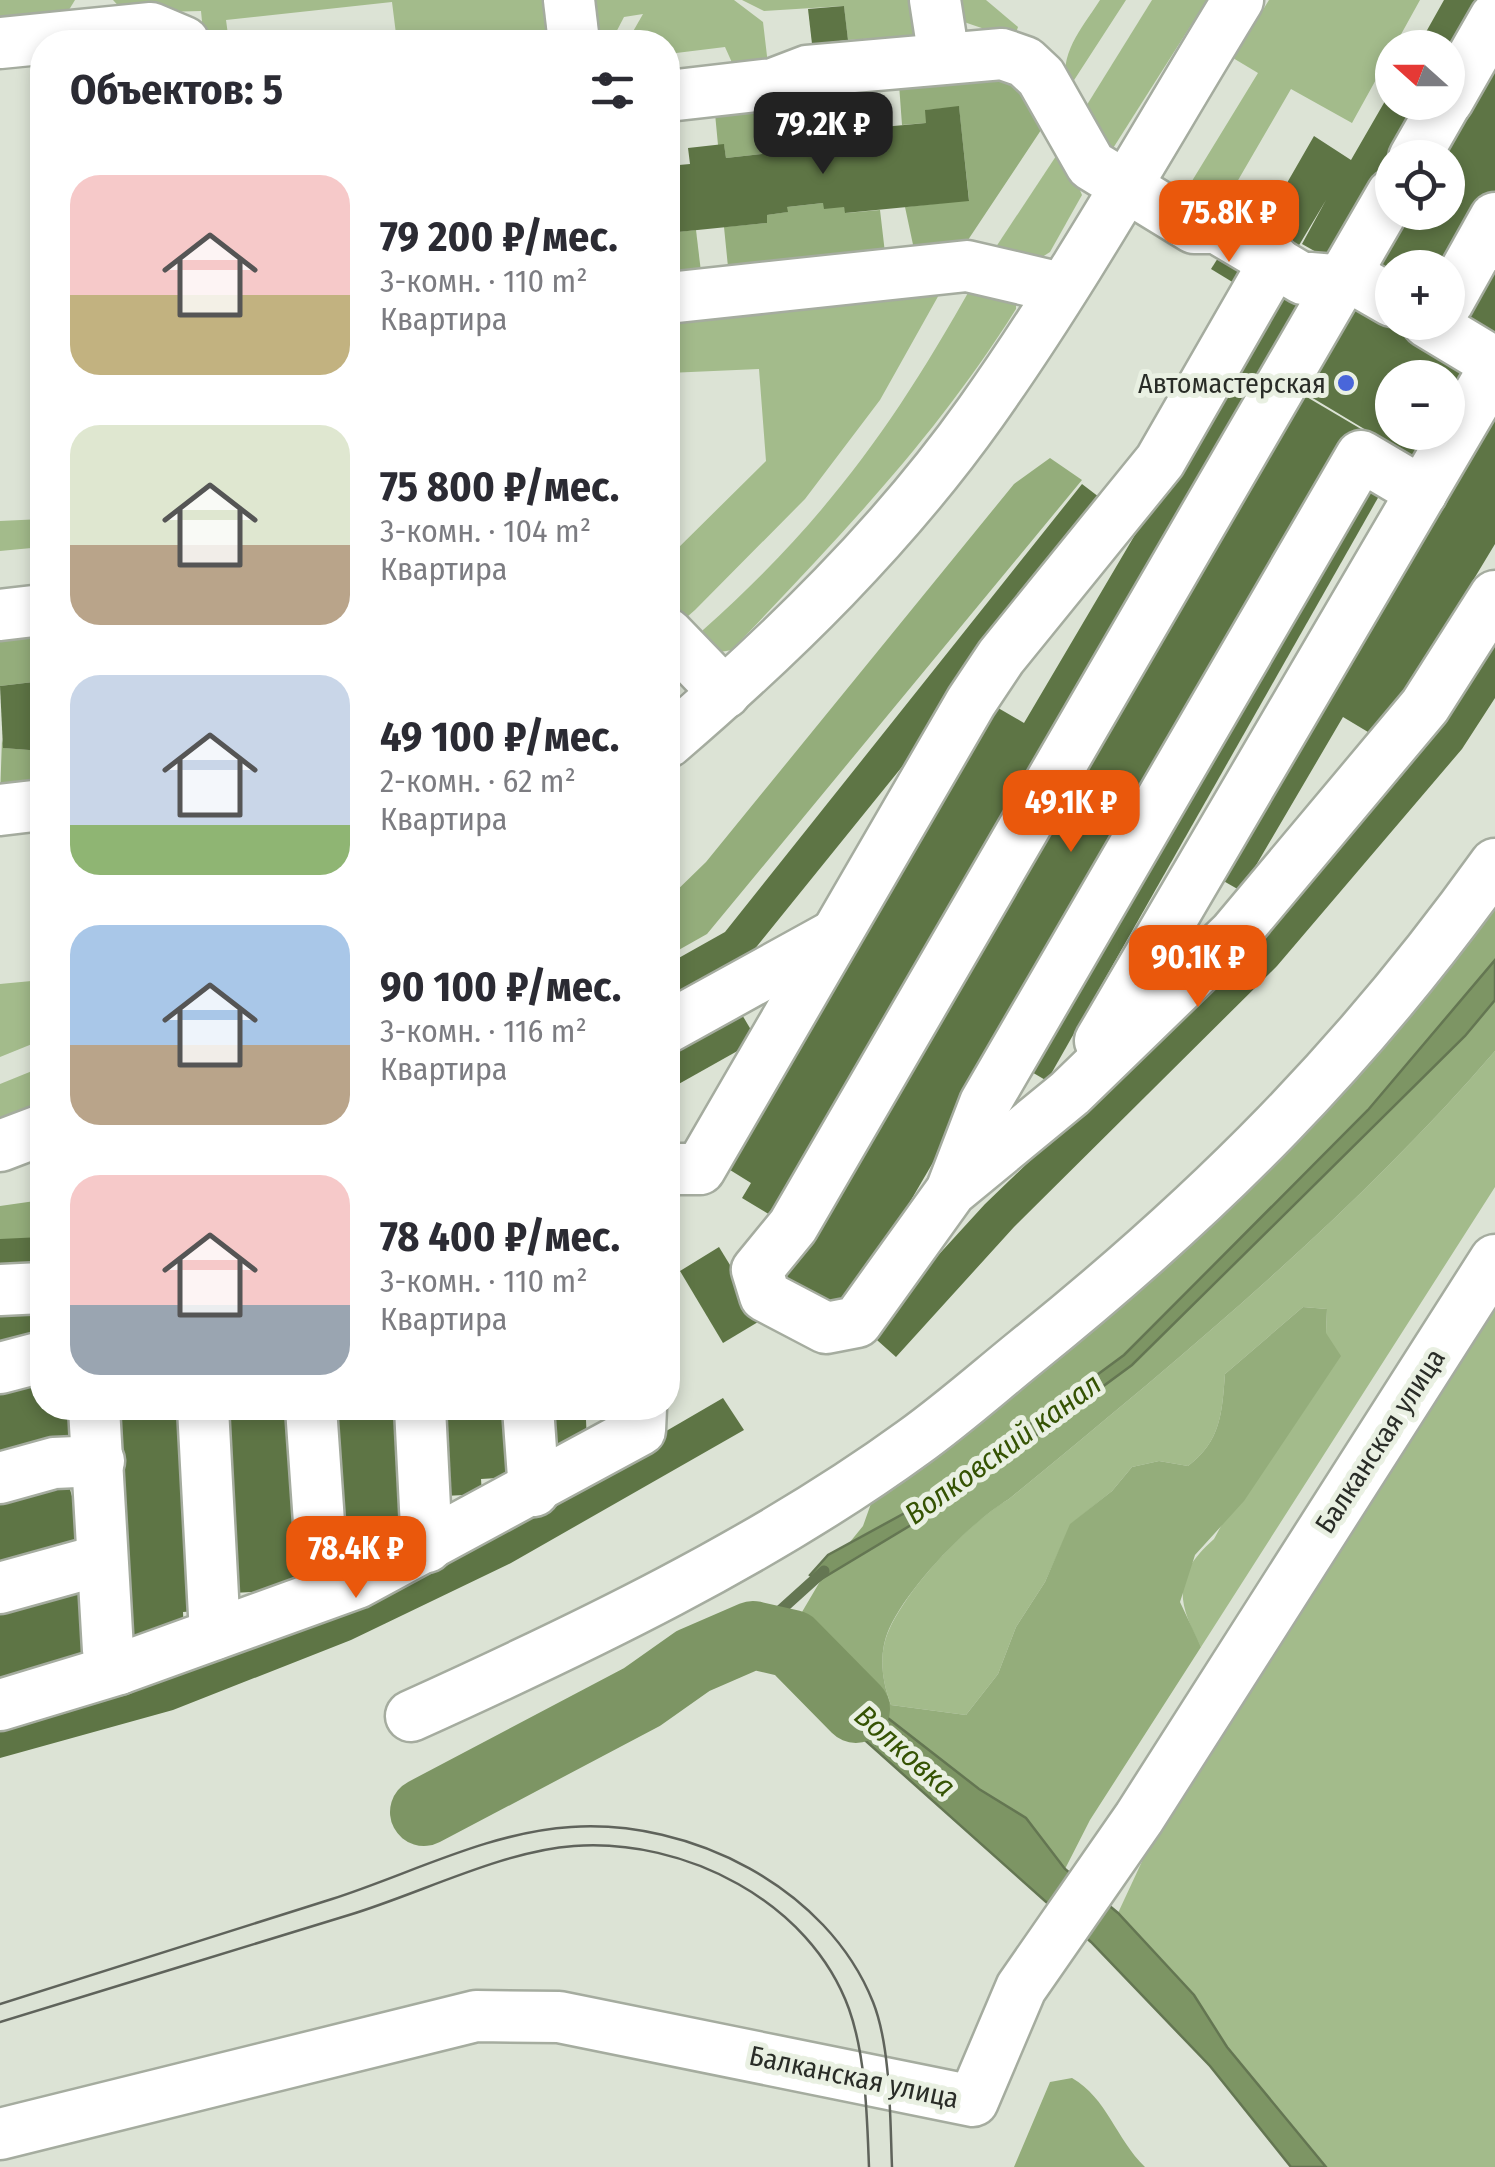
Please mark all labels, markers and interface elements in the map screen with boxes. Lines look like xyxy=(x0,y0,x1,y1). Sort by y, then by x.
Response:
north arrow xyxy=(1375,30,1465,120)
map controls xyxy=(1375,30,1465,450)
icon: filters xyxy=(585,63,640,118)
text: Объектов: 5 xyxy=(70,65,283,115)
pin: 79.2K ₽ xyxy=(731,92,915,177)
text: 79.2K ₽ xyxy=(776,105,870,143)
button: locate xyxy=(1375,140,1465,230)
pin: 75.8K ₽ xyxy=(1137,180,1321,265)
text: 75.8K ₽ xyxy=(1181,193,1277,231)
text: 79 200 ₽/мес. xyxy=(380,212,618,262)
icon: home xyxy=(150,215,270,335)
button: + xyxy=(1375,250,1465,340)
text: 3-комн. · 110 m² xyxy=(380,262,588,300)
text: Квартира xyxy=(380,300,507,338)
button: − xyxy=(1375,360,1465,450)
place label: Автомастерская xyxy=(1138,367,1326,400)
marker: Автомастерская xyxy=(1335,372,1357,394)
text: 75 800 ₽/мес. xyxy=(380,462,619,512)
icon: home xyxy=(150,465,270,585)
text: 3-комн. · 104 m² xyxy=(380,512,591,550)
text: Квартира xyxy=(380,550,507,588)
text: 49 100 ₽/мес. xyxy=(380,712,619,762)
icon: home xyxy=(150,715,270,835)
text: 2-комн. · 62 m² xyxy=(380,762,576,800)
pin: 49.1K ₽ xyxy=(979,770,1163,855)
text: 49.1K ₽ xyxy=(1025,783,1117,821)
text: Квартира xyxy=(380,800,507,838)
pin: 90.1K ₽ xyxy=(1106,925,1290,1010)
text: 90.1K ₽ xyxy=(1151,938,1245,976)
text: 90 100 ₽/мес. xyxy=(380,962,621,1012)
icon: home xyxy=(150,965,270,1085)
text: 3-комн. · 116 m² xyxy=(380,1012,587,1050)
text: Квартира xyxy=(380,1050,507,1088)
text: 78 400 ₽/мес. xyxy=(380,1212,620,1262)
icon: home xyxy=(150,1215,270,1335)
text: 3-комн. · 110 m² xyxy=(380,1262,588,1300)
text: Квартира xyxy=(380,1300,507,1338)
street label: Балканская улица xyxy=(1308,1343,1452,1539)
water label: Волковский канал xyxy=(898,1366,1108,1532)
pin: 78.4K ₽ xyxy=(264,1516,448,1601)
text: 78.4K ₽ xyxy=(308,1529,404,1567)
water label: Волковка xyxy=(847,1697,963,1805)
street label: Балканская улица xyxy=(746,2039,962,2115)

